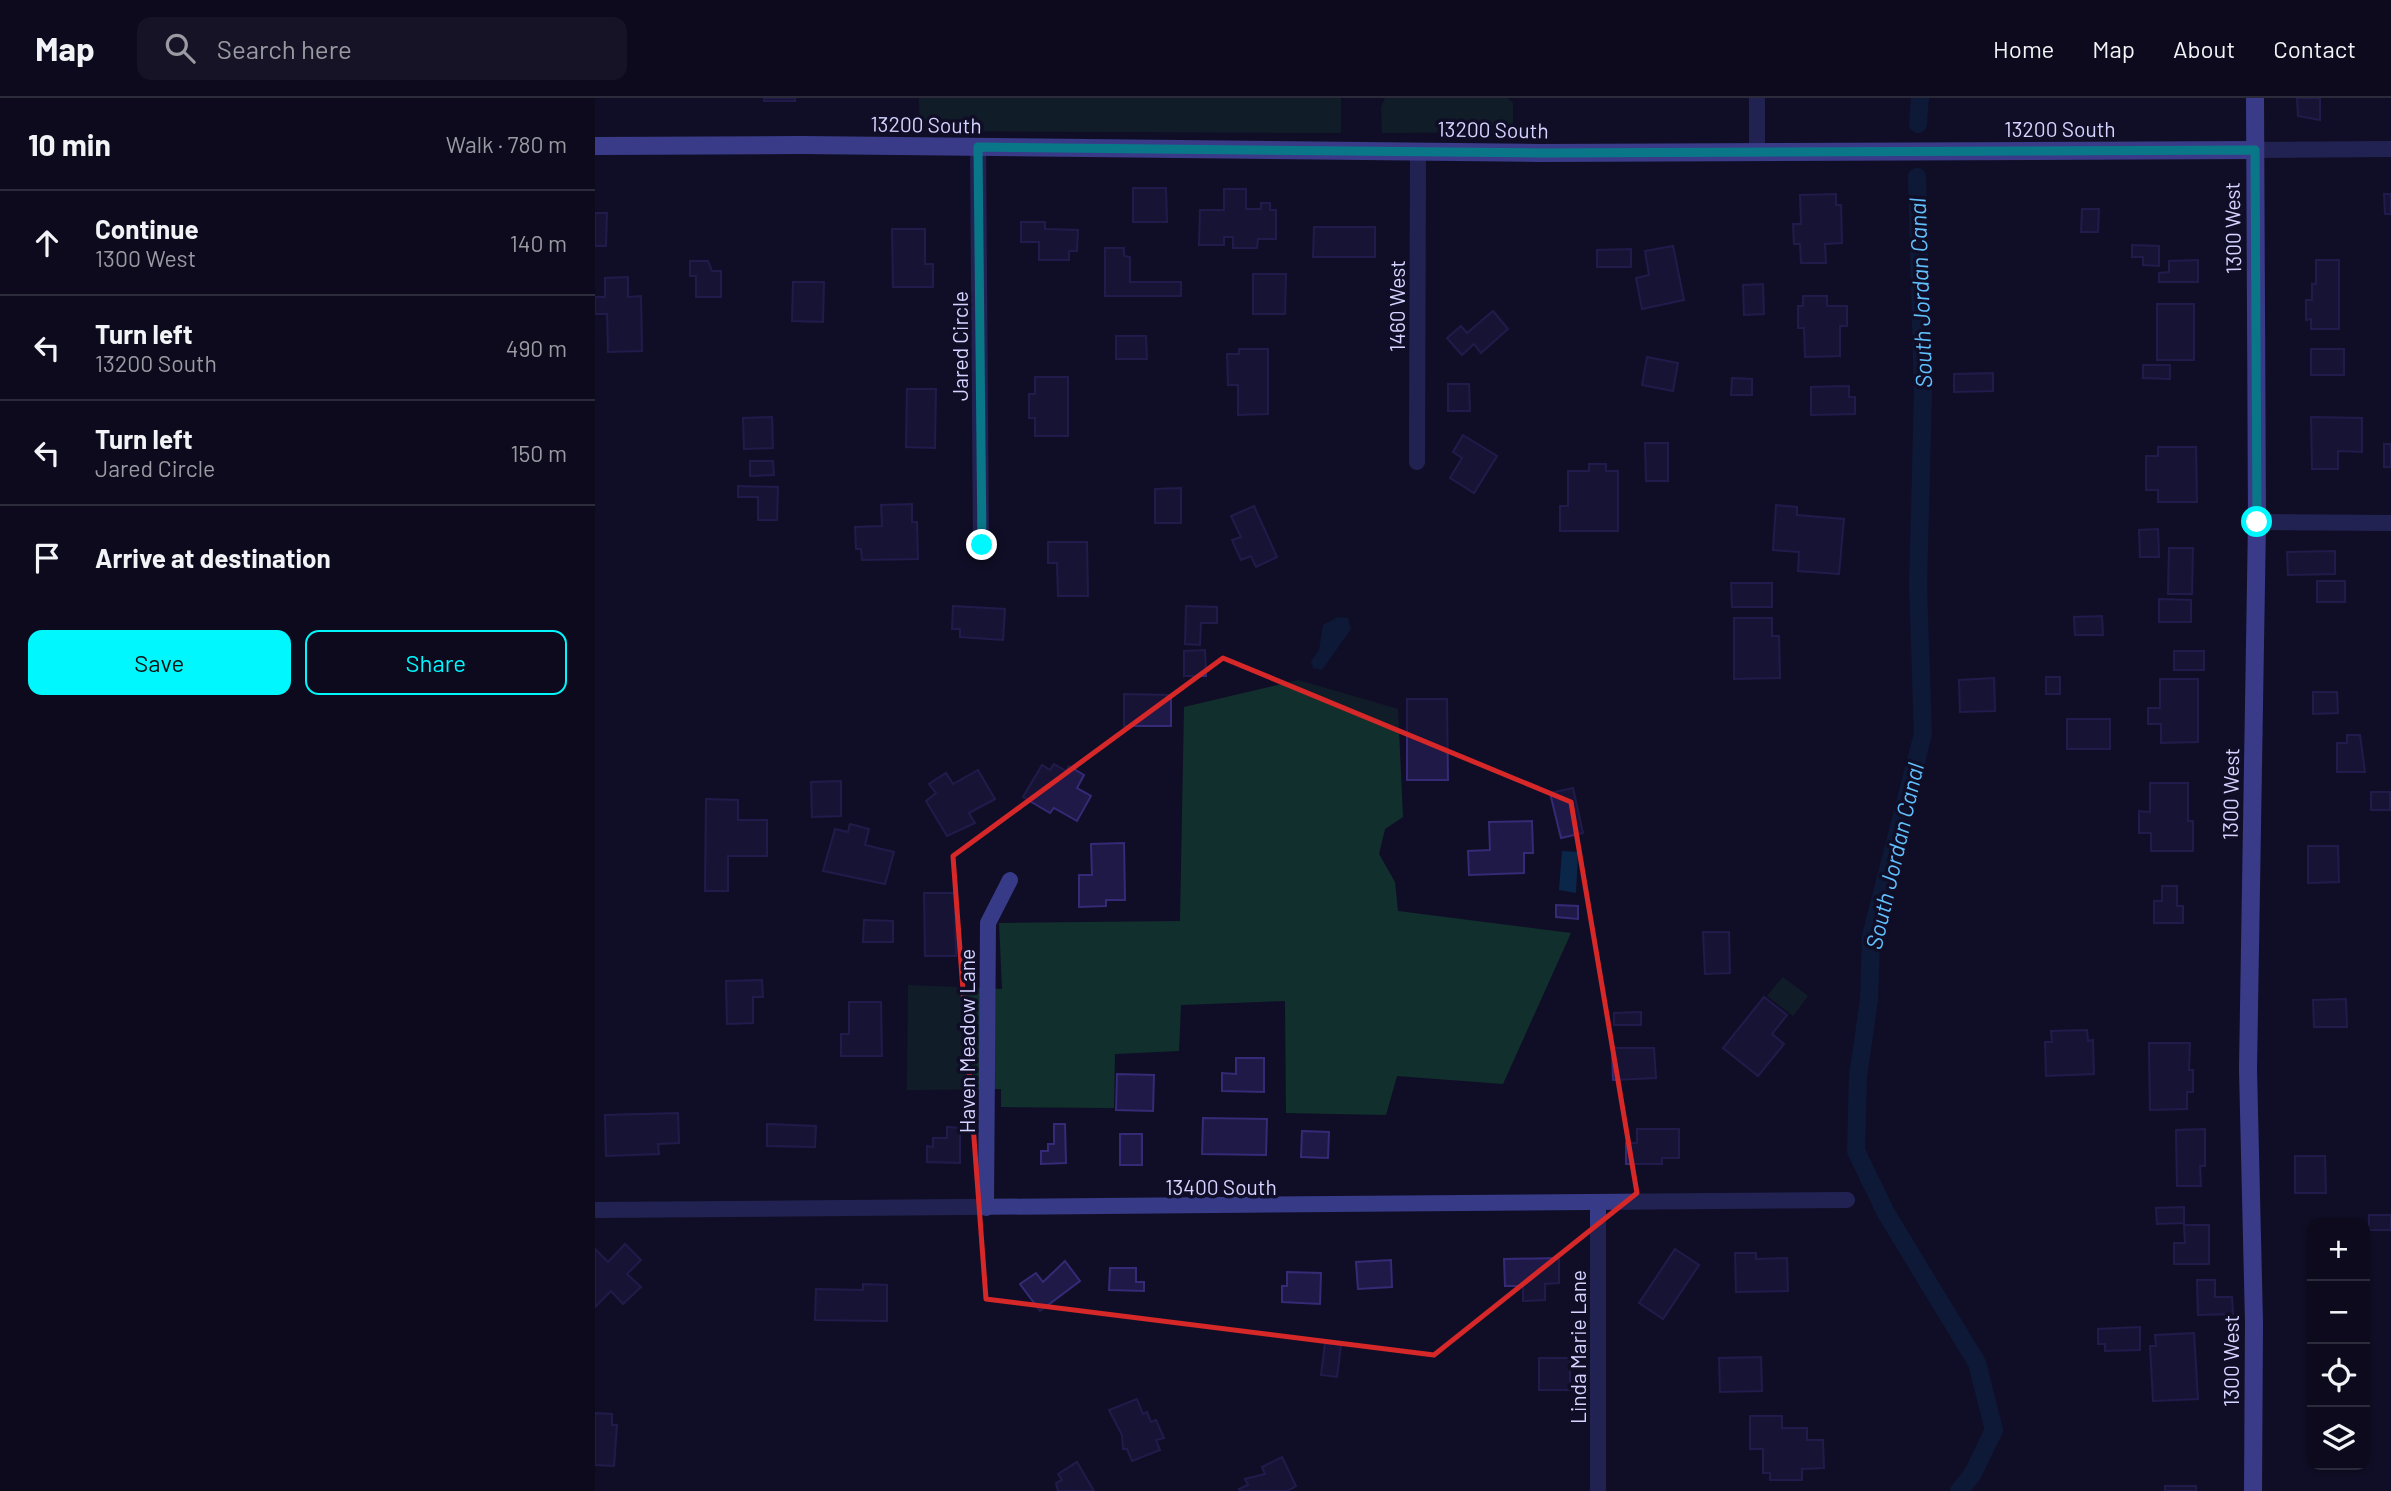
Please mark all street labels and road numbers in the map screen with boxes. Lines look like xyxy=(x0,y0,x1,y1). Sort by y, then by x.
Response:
street label: 13200 South xyxy=(870,111,982,137)
street label: 13200 South xyxy=(1437,116,1549,142)
street label: 13200 South xyxy=(2004,116,2116,141)
street label: 1300 West xyxy=(2219,182,2245,274)
street label: 1460 West xyxy=(1384,260,1409,352)
street label: Jared Circle xyxy=(947,291,972,401)
street label: 1300 West xyxy=(2217,748,2243,840)
street label: Haven Meadow Lane xyxy=(954,949,979,1133)
street label: 13400 South xyxy=(1165,1174,1277,1199)
street label: Linda Marie Lane xyxy=(1565,1270,1590,1424)
street label: 1300 West xyxy=(2218,1315,2243,1407)

